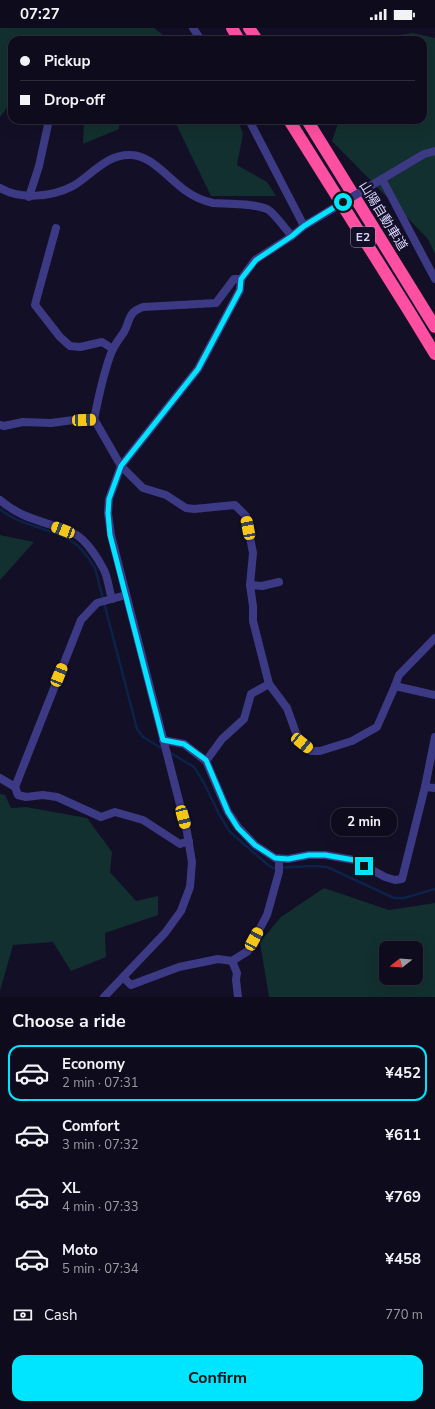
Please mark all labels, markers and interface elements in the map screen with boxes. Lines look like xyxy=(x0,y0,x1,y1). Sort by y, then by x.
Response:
text: 07:27 xyxy=(20,4,60,24)
text: Pickup xyxy=(44,51,90,71)
text: Drop-off xyxy=(44,90,105,110)
street label: 山陽自動車道 xyxy=(355,178,411,254)
route start xyxy=(334,193,352,211)
road number: E2 xyxy=(351,227,375,247)
car xyxy=(72,414,96,426)
car xyxy=(240,515,256,541)
car xyxy=(50,520,76,540)
car xyxy=(49,662,69,688)
car xyxy=(289,731,315,755)
car xyxy=(174,804,192,830)
callout: 2 min xyxy=(331,808,397,836)
text: 2 min xyxy=(347,813,381,831)
route end xyxy=(355,857,373,875)
car xyxy=(243,926,265,952)
north arrow xyxy=(379,941,423,985)
map controls xyxy=(379,941,423,985)
text: Choose a ride xyxy=(12,1009,126,1033)
text: Economy xyxy=(62,1054,125,1074)
icon: car xyxy=(14,1055,50,1091)
text: ¥452 xyxy=(385,1063,421,1083)
text: 2 min · 07:31 xyxy=(62,1074,138,1092)
text: Comfort xyxy=(62,1116,119,1136)
icon: car xyxy=(14,1117,50,1153)
text: ¥611 xyxy=(385,1125,421,1145)
text: 3 min · 07:32 xyxy=(62,1136,138,1154)
text: XL xyxy=(62,1178,81,1198)
icon: car xyxy=(14,1179,50,1215)
text: ¥769 xyxy=(385,1187,421,1207)
text: 4 min · 07:33 xyxy=(62,1198,138,1216)
text: Moto xyxy=(62,1240,98,1260)
icon: car xyxy=(14,1241,50,1277)
text: ¥458 xyxy=(385,1249,421,1269)
text: 5 min · 07:34 xyxy=(62,1260,138,1278)
icon: cash xyxy=(12,1304,34,1326)
text: Cash xyxy=(44,1305,78,1325)
text: 770 m xyxy=(385,1306,423,1324)
button: Confirm xyxy=(12,1355,423,1401)

